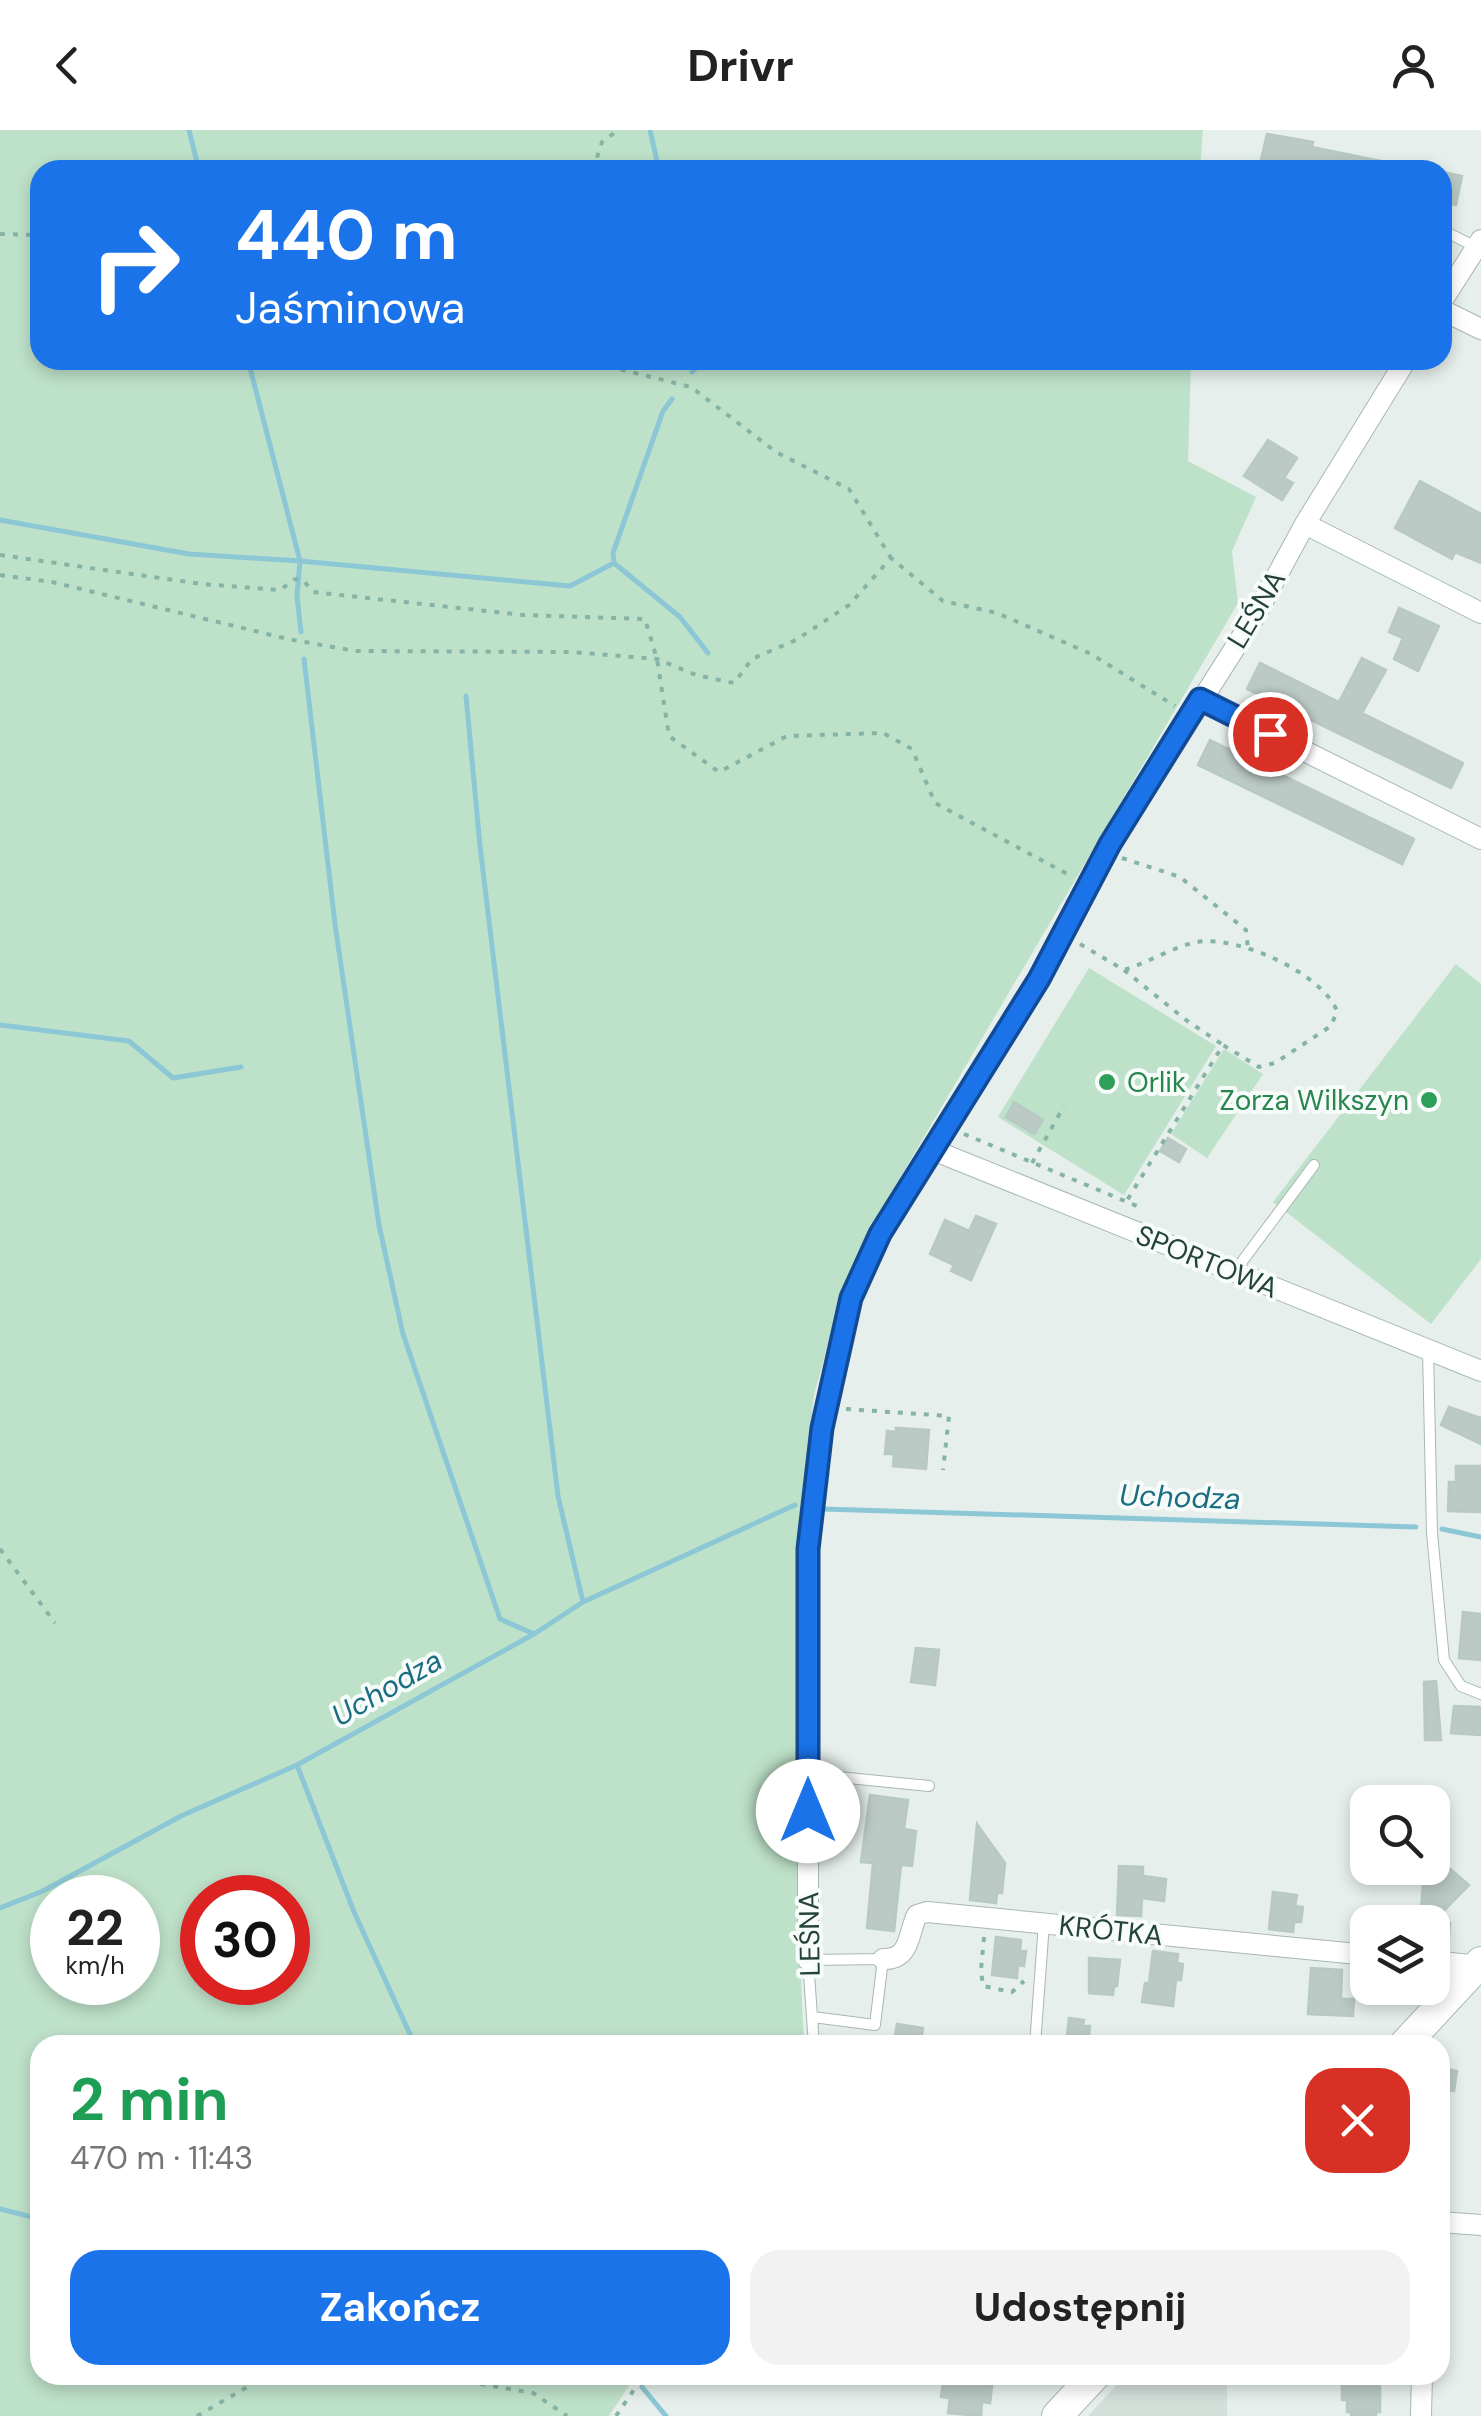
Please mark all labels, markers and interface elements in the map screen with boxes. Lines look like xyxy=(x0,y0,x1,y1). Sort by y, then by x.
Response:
text: Drivr xyxy=(687,36,794,95)
icon: back xyxy=(40,38,95,93)
icon: person xyxy=(1386,38,1441,93)
text: 440 m xyxy=(235,190,458,281)
icon: right xyxy=(70,200,200,330)
text: Jaśminowa xyxy=(235,278,465,337)
street label: LEŚNA xyxy=(1219,563,1294,655)
pin xyxy=(1228,692,1313,777)
icon: arrive xyxy=(1243,707,1298,762)
place label: Orlik xyxy=(1127,1064,1186,1101)
marker: Orlik xyxy=(1096,1071,1118,1093)
place label: Zorza Wilkszyn xyxy=(1219,1082,1409,1119)
marker: Zorza Wilkszyn xyxy=(1418,1089,1440,1111)
street label: SPORTOWA xyxy=(1130,1216,1283,1307)
water label: Uchodza xyxy=(1119,1475,1241,1518)
water label: Uchodza xyxy=(325,1640,449,1735)
position arrow xyxy=(756,1759,860,1863)
map controls xyxy=(1350,1785,1450,2005)
button: search xyxy=(1350,1785,1450,1885)
speed limit sign: 30 xyxy=(180,1875,310,2005)
street label: LEŚNA xyxy=(790,1891,829,1977)
text: 22 xyxy=(66,1895,124,1961)
button: layers xyxy=(1350,1905,1450,2005)
street label: KRÓTKA xyxy=(1057,1907,1165,1954)
text: km/h xyxy=(65,1949,125,1982)
text: 2 min xyxy=(70,2060,229,2139)
button: close xyxy=(1305,2068,1410,2173)
text: 470 m · 11:43 xyxy=(70,2137,253,2179)
button: Zakończ xyxy=(70,2250,730,2365)
button: Udostępnij xyxy=(750,2250,1410,2365)

